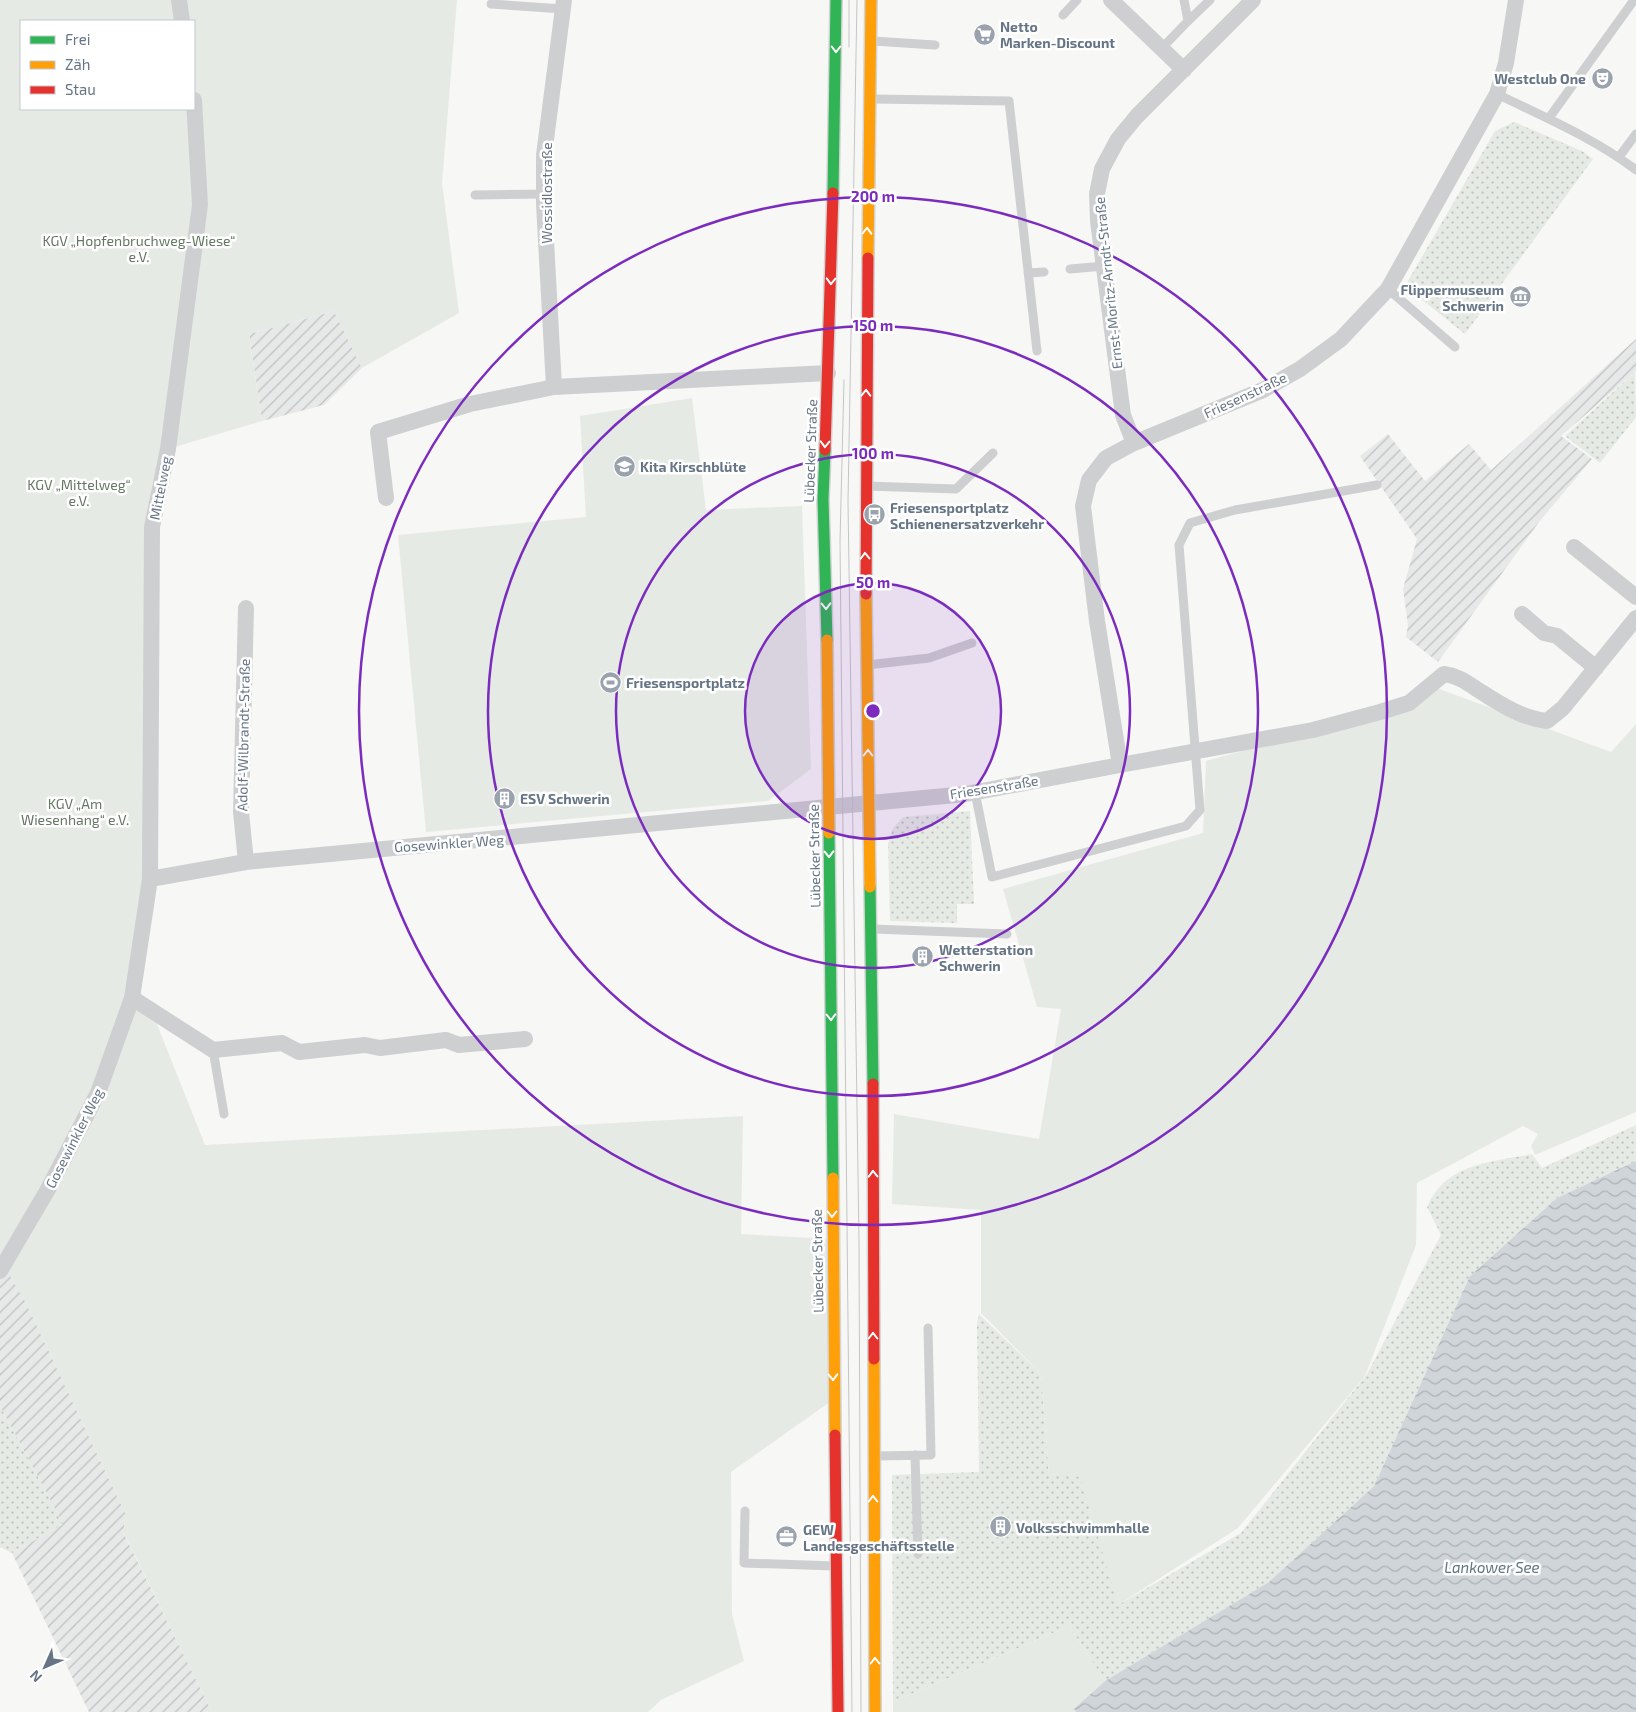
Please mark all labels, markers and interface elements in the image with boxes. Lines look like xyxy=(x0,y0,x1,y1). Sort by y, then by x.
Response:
place label: Netto Marken-Discount xyxy=(1000,18,1115,51)
legend xyxy=(20,20,195,110)
supermarket icon: Netto Marken-Discount xyxy=(972,22,996,46)
text: Frei xyxy=(65,30,90,48)
one-way arrow xyxy=(831,45,841,53)
text: Zäh xyxy=(65,55,90,73)
theatre icon: Westclub One xyxy=(1590,66,1614,90)
place label: Westclub One xyxy=(1494,70,1586,87)
text: Stau xyxy=(65,80,96,98)
street label: Wossidlostraße xyxy=(538,142,555,244)
text: 200 m xyxy=(851,187,895,205)
street label: Ernst-Moritz-Arndt-Straße xyxy=(1090,196,1126,370)
one-way arrow xyxy=(862,226,872,234)
park label: KGV „Hopfenbruchweg-Wiese“ e.V. xyxy=(42,232,236,265)
one-way arrow xyxy=(826,278,836,285)
place label: Flippermuseum Schwerin xyxy=(1400,281,1504,314)
museum icon: Flippermuseum Schwerin xyxy=(1508,285,1532,309)
text: 150 m xyxy=(853,316,893,334)
street label: Friesenstraße xyxy=(1201,368,1289,422)
one-way arrow xyxy=(861,389,871,396)
street label: Lübecker Straße xyxy=(800,399,820,503)
one-way arrow xyxy=(820,440,831,448)
text: 100 m xyxy=(852,444,894,462)
street label: Mittelweg xyxy=(145,454,175,521)
school or university icon: Kita Kirschblüte xyxy=(612,454,636,478)
place label: Kita Kirschblüte xyxy=(640,458,746,475)
park label: KGV „Mittelweg“ e.V. xyxy=(27,476,131,509)
place label: Friesensportplatz Schienenersatzverkehr xyxy=(890,499,1044,532)
bus stop icon: Friesensportplatz Schienenersatzverkehr xyxy=(862,503,886,527)
one-way arrow xyxy=(860,551,871,559)
text: 50 m xyxy=(856,573,890,591)
one-way arrow xyxy=(821,602,831,610)
street label: Adolf-Wilbrandt-Straße xyxy=(233,658,253,812)
sports icon: Friesensportplatz xyxy=(598,670,622,694)
place label: Friesensportplatz xyxy=(626,674,745,691)
centre of rings xyxy=(864,702,882,720)
one-way arrow xyxy=(863,749,873,756)
street label: Friesenstraße xyxy=(949,772,1039,802)
building icon: ESV Schwerin xyxy=(492,786,516,810)
place label: ESV Schwerin xyxy=(520,790,610,807)
park label: KGV „Am Wiesenhang“ e.V. xyxy=(21,795,129,828)
street label: Lübecker Straße xyxy=(805,804,823,908)
street label: Gosewinkler Weg xyxy=(394,831,505,855)
one-way arrow xyxy=(824,851,834,859)
place label: Wetterstation Schwerin xyxy=(939,941,1033,974)
building icon: Wetterstation Schwerin xyxy=(911,945,935,969)
one-way arrow xyxy=(826,1014,836,1021)
street label: Gosewinkler Weg xyxy=(41,1085,107,1191)
one-way arrow xyxy=(868,1169,879,1177)
street label: Lübecker Straße xyxy=(808,1209,826,1313)
one-way arrow xyxy=(827,1211,837,1219)
one-way arrow xyxy=(868,1332,878,1340)
one-way arrow xyxy=(828,1373,839,1381)
one-way arrow xyxy=(868,1494,878,1502)
building icon: Volksschwimmhalle xyxy=(988,1515,1012,1539)
place label: Volksschwimmhalle xyxy=(1016,1519,1150,1536)
place label: GEW Landesgeschäftsstelle xyxy=(803,1521,955,1554)
office icon: GEW Landesgeschäftsstelle xyxy=(775,1525,799,1549)
water label: Lankower See xyxy=(1444,1558,1540,1576)
north arrow xyxy=(20,1642,70,1692)
one-way arrow xyxy=(870,1657,880,1664)
text: N xyxy=(26,1667,45,1686)

